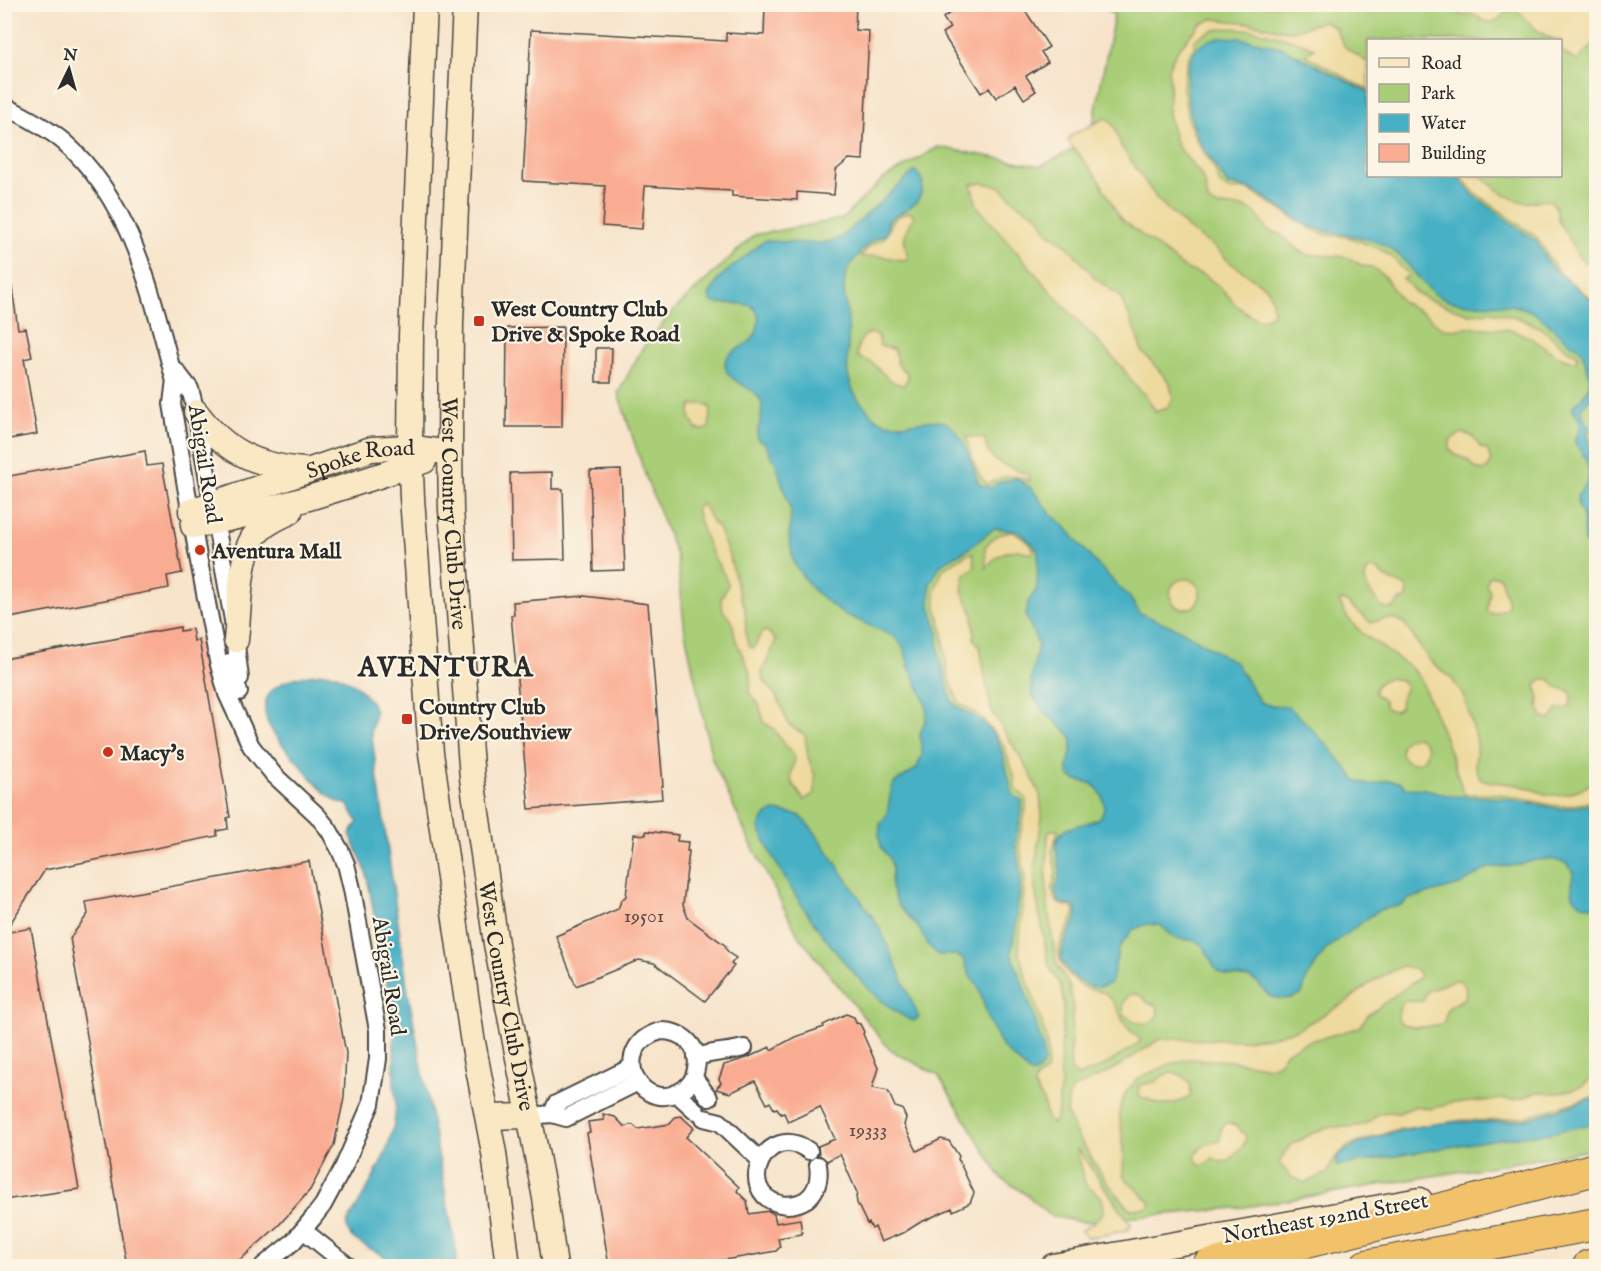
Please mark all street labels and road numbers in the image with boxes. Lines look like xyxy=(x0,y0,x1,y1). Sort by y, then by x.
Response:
street label: West Country Club Drive xyxy=(434,397,472,631)
street label: Abigail Road xyxy=(181,402,227,526)
street label: Spoke Road xyxy=(303,435,415,486)
street label: West Country Club Drive xyxy=(471,880,540,1114)
street label: Abigail Road xyxy=(365,914,411,1038)
street label: Northeast 192nd Street xyxy=(1220,1187,1431,1251)

